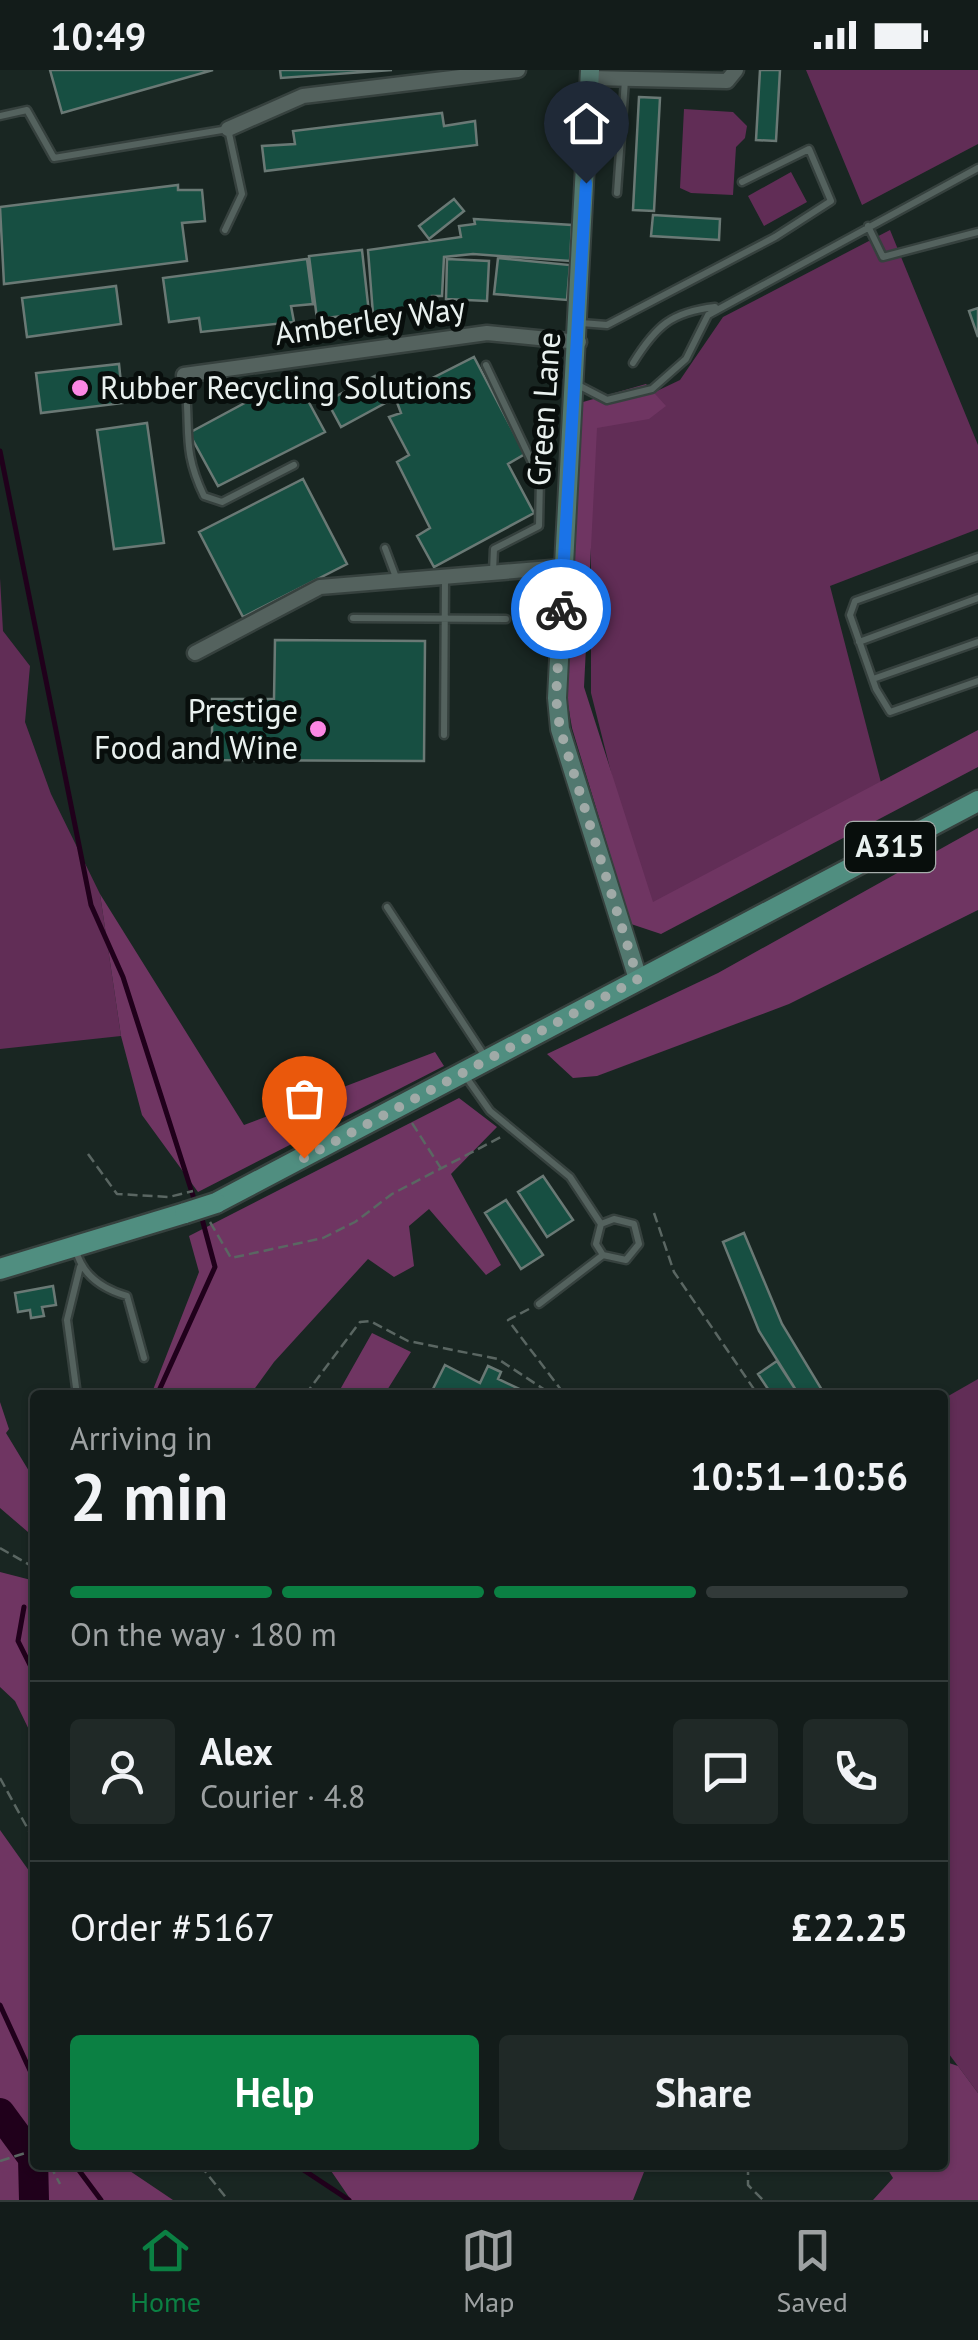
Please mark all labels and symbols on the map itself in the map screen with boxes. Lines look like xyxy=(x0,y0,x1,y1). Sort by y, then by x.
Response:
pin xyxy=(544,81,629,184)
street label: Amberley Way xyxy=(272,286,468,354)
street label: Green Lane xyxy=(517,331,569,487)
place label: Rubber Recycling Solutions xyxy=(100,366,472,408)
marker: Rubber Recycling Solutions xyxy=(69,377,91,399)
courier xyxy=(511,559,611,659)
place label: Prestige Food and Wine xyxy=(94,689,298,768)
marker: Prestige Food and Wine xyxy=(307,718,329,740)
road number: A315 xyxy=(845,822,935,872)
pin xyxy=(262,1056,347,1159)

